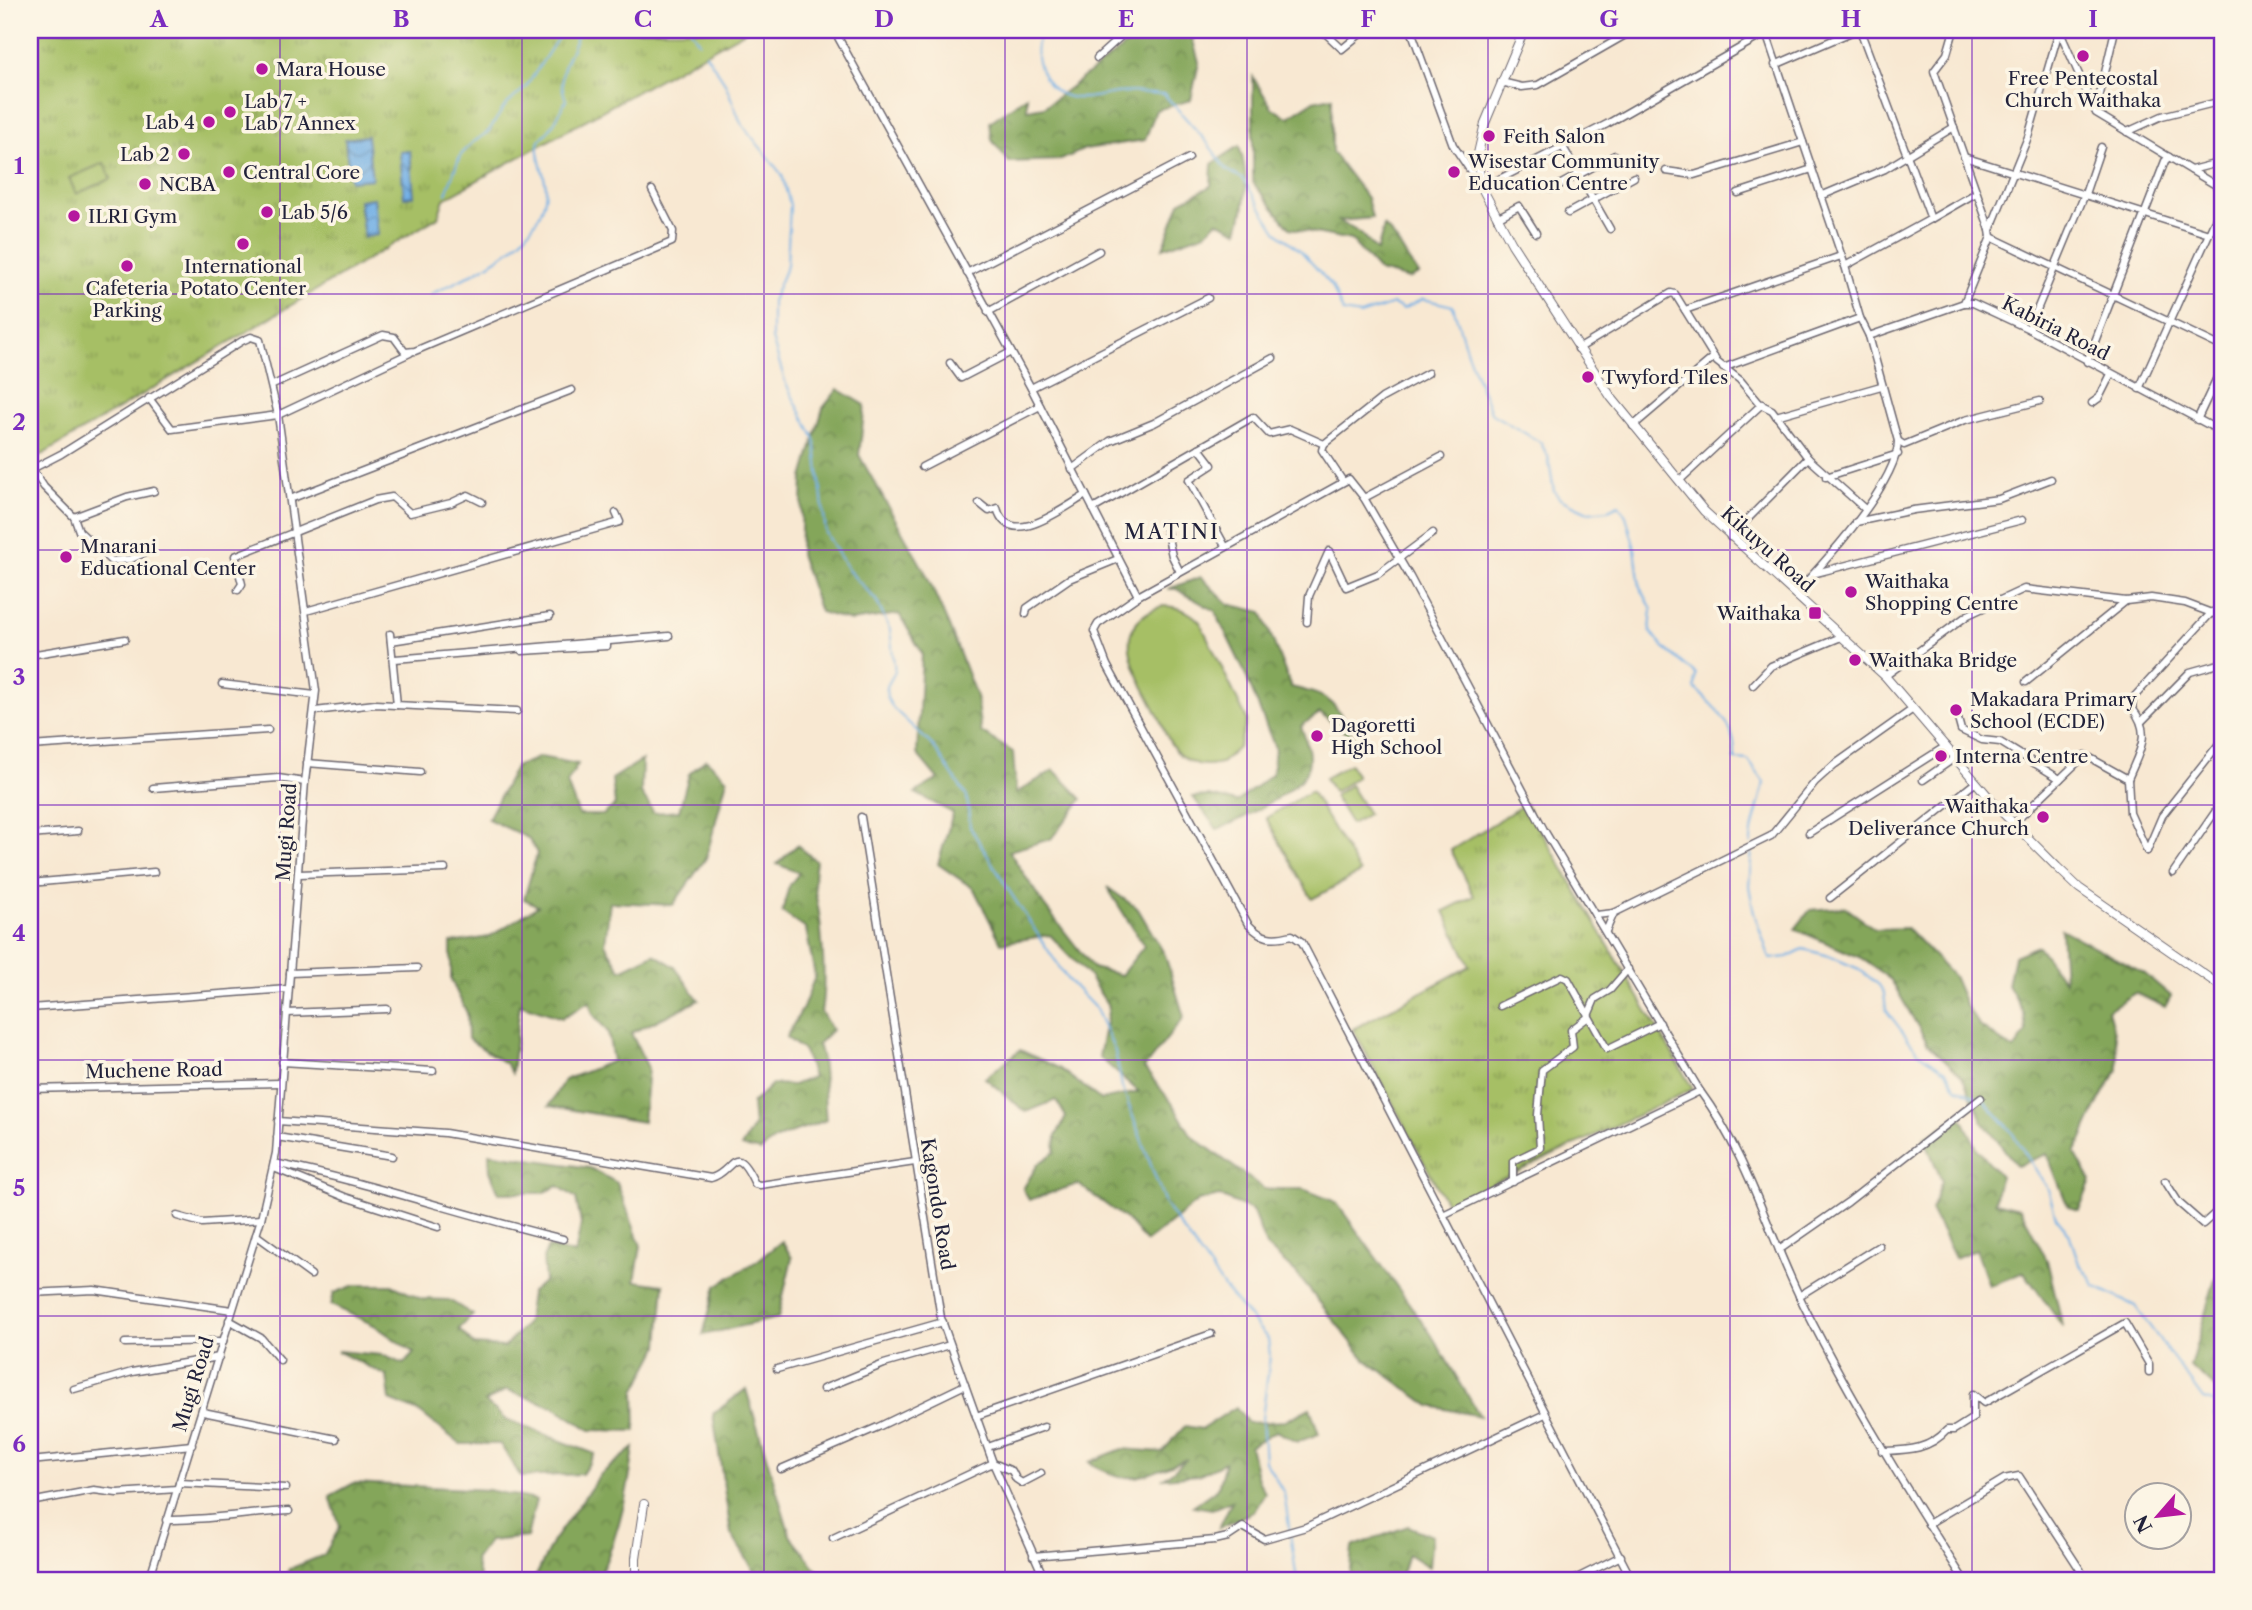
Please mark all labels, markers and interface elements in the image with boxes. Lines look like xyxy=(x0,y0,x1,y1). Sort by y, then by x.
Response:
text: A xyxy=(149,5,169,33)
text: B xyxy=(392,5,410,33)
text: C xyxy=(634,5,652,33)
text: D xyxy=(874,5,894,33)
text: E xyxy=(1118,5,1134,33)
text: F xyxy=(1360,5,1376,33)
text: G xyxy=(1599,5,1619,33)
text: H xyxy=(1841,5,1862,33)
text: I xyxy=(2088,5,2098,33)
marker: Free Pentecostal Church Waithaka xyxy=(2075,48,2091,64)
place label: Mara House xyxy=(276,58,386,81)
marker: Mara House xyxy=(254,61,270,77)
place label: Free Pentecostal Church Waithaka xyxy=(2005,67,2161,112)
place label: Lab 7 + Lab 7 Annex xyxy=(244,90,356,135)
marker: Lab 7 + Lab 7 Annex xyxy=(222,104,238,120)
place label: Lab 4 xyxy=(145,111,195,134)
marker: Lab 4 xyxy=(201,114,217,130)
place label: Feith Salon xyxy=(1503,125,1605,148)
marker: Feith Salon xyxy=(1481,128,1497,144)
place label: Lab 2 xyxy=(120,143,170,166)
marker: Lab 2 xyxy=(176,146,192,162)
place label: Wisestar Community Education Centre xyxy=(1467,150,1660,195)
text: 1 xyxy=(14,152,25,180)
place label: Central Core xyxy=(243,161,360,184)
marker: Central Core xyxy=(221,164,237,180)
marker: Wisestar Community Education Centre xyxy=(1446,164,1462,180)
place label: NCBA xyxy=(159,173,217,196)
marker: NCBA xyxy=(137,176,153,192)
place label: Lab 5/6 xyxy=(281,201,348,224)
marker: Lab 5/6 xyxy=(259,204,275,220)
place label: ILRI Gym xyxy=(88,205,177,228)
marker: ILRI Gym xyxy=(66,208,82,224)
marker: International Potato Center xyxy=(235,236,251,252)
place label: International Potato Center xyxy=(180,255,306,300)
marker: Cafeteria Parking xyxy=(119,258,135,274)
place label: Cafeteria Parking xyxy=(85,277,169,322)
street label: Kabiria Road xyxy=(1998,291,2114,366)
place label: Twyford Tiles xyxy=(1602,366,1728,389)
marker: Twyford Tiles xyxy=(1580,369,1596,385)
text: 2 xyxy=(12,408,26,436)
street label: Kikuyu Road xyxy=(1716,502,1819,597)
district label: MATINI xyxy=(1124,519,1220,544)
place label: Mnarani Educational Center xyxy=(80,535,256,580)
marker: Mnarani Educational Center xyxy=(58,549,74,565)
place label: Waithaka Shopping Centre xyxy=(1864,570,2018,615)
marker: Waithaka Shopping Centre xyxy=(1843,584,1859,600)
place label: Waithaka xyxy=(1716,602,1801,625)
marker: Waithaka xyxy=(1807,605,1823,621)
place label: Waithaka Bridge xyxy=(1868,649,2017,672)
marker: Waithaka Bridge xyxy=(1847,652,1863,668)
text: 3 xyxy=(13,663,26,691)
place label: Makadara Primary School (ECDE) xyxy=(1970,688,2137,733)
marker: Makadara Primary School (ECDE) xyxy=(1948,702,1964,718)
place label: Dagoretti High School xyxy=(1331,714,1443,759)
marker: Dagoretti High School xyxy=(1309,728,1325,744)
place label: Interna Centre xyxy=(1955,745,2088,768)
marker: Interna Centre xyxy=(1933,748,1949,764)
street label: Mugi Road xyxy=(272,782,301,882)
place label: Waithaka Deliverance Church xyxy=(1848,795,2029,840)
marker: Waithaka Deliverance Church xyxy=(2035,809,2051,825)
text: 4 xyxy=(12,919,26,947)
street label: Muchene Road xyxy=(85,1058,223,1083)
street label: Kagondo Road xyxy=(916,1136,959,1272)
text: 5 xyxy=(13,1174,25,1202)
street label: Mugi Road xyxy=(168,1333,219,1435)
text: 6 xyxy=(12,1430,26,1458)
north arrow xyxy=(2122,1480,2192,1550)
text: N xyxy=(2129,1511,2157,1536)

